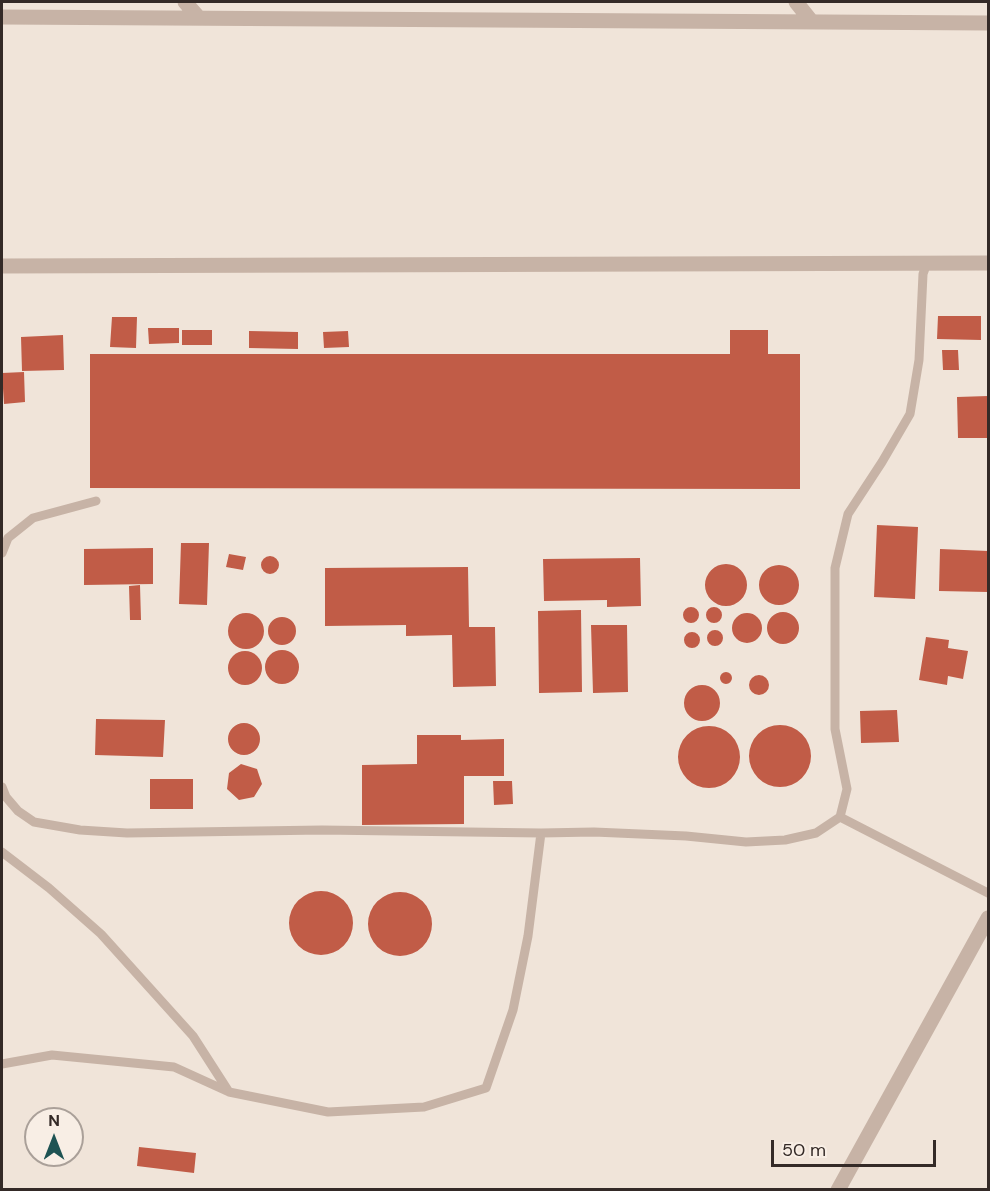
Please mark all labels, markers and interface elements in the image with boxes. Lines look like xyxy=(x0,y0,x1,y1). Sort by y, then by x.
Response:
north arrow xyxy=(24,1107,84,1167)
text: N xyxy=(48,1110,60,1131)
scale bar xyxy=(774,1128,939,1166)
text: 50 m xyxy=(782,1138,826,1162)

